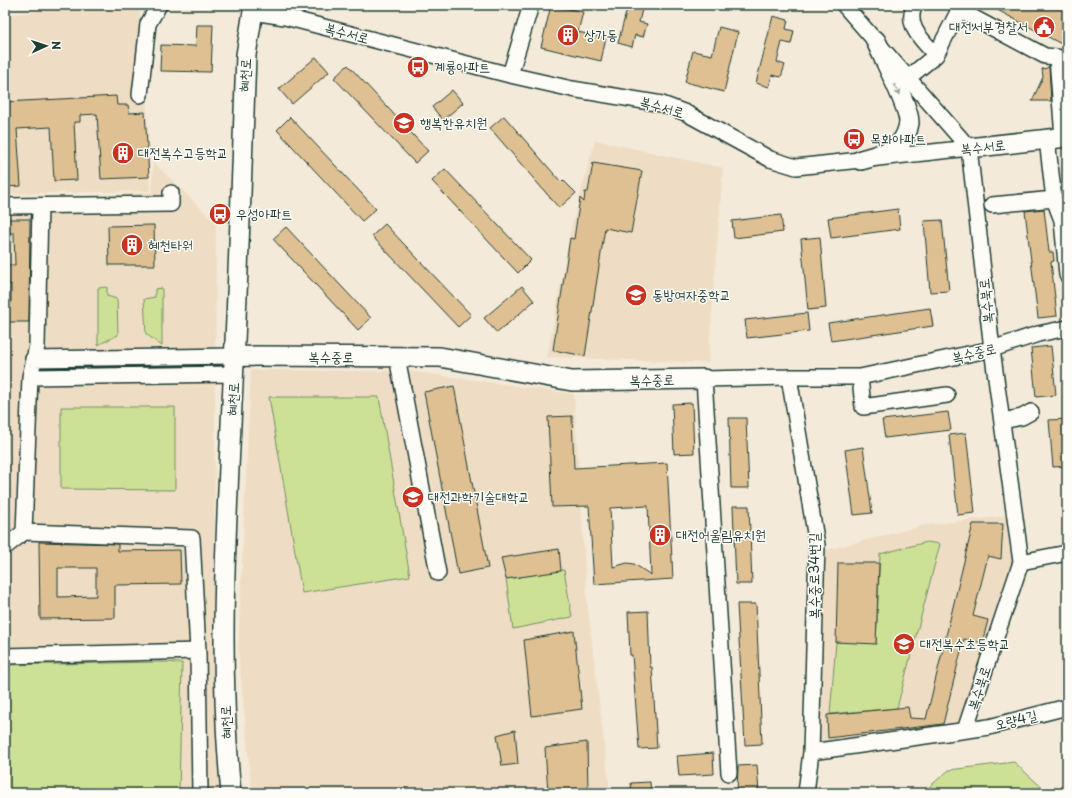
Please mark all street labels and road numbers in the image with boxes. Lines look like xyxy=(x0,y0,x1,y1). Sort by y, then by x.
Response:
street label: 복수서로 xyxy=(323,17,372,48)
street label: 혜천로 xyxy=(233,58,256,92)
street label: 복수서로 xyxy=(638,90,687,123)
street label: 복수서로 xyxy=(959,134,1006,159)
street label: 복수북로 xyxy=(973,278,998,325)
street label: 복수중로 xyxy=(950,337,998,368)
street label: 복수중로 xyxy=(308,346,354,367)
street label: 복수중로 xyxy=(629,369,675,390)
street label: 혜천로 xyxy=(221,382,244,416)
street label: 복수중로34번길 xyxy=(803,532,824,619)
street label: 복수북로 xyxy=(962,663,995,713)
street label: 오량4길 xyxy=(992,704,1040,735)
street label: 혜천로 xyxy=(214,705,237,739)

